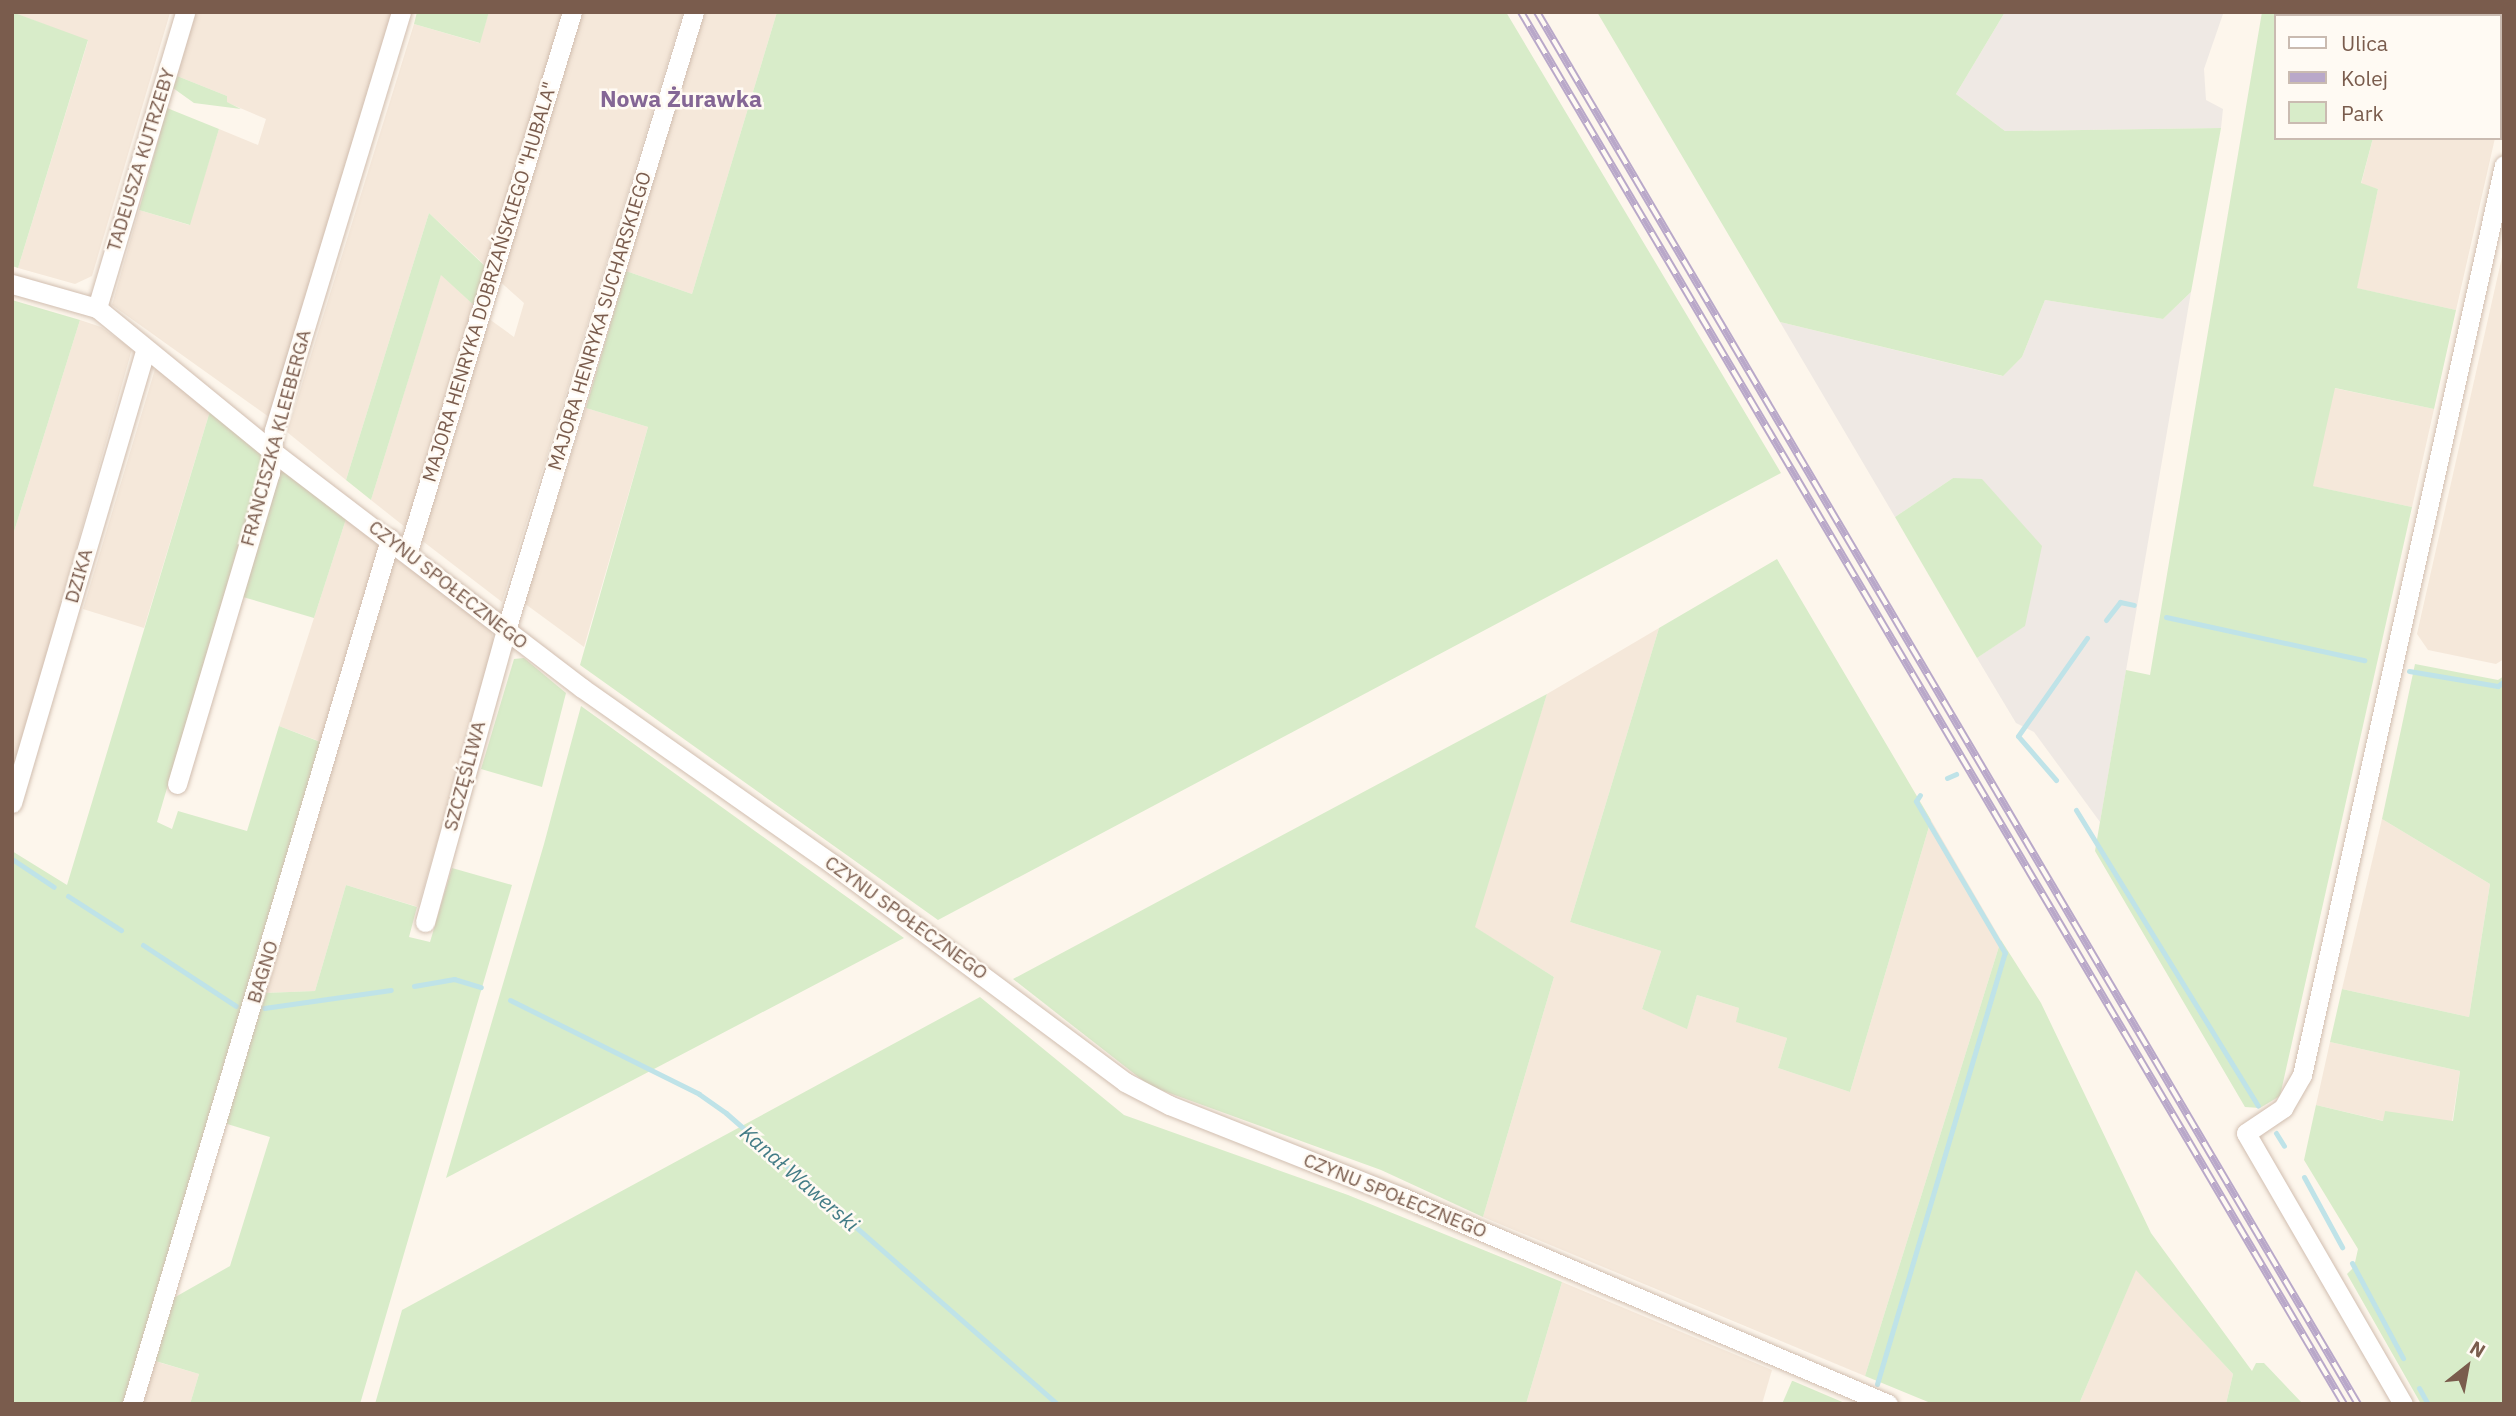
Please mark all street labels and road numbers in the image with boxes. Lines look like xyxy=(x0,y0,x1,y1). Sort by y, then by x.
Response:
street label: TADEUSZA KUTRZEBY xyxy=(102,66,180,254)
street label: MAJORA HENRYKA DOBRZAŃSKIEGO "HUBALA" xyxy=(418,79,562,485)
street label: MAJORA HENRYKA SUCHARSKIEGO xyxy=(544,169,656,473)
street label: FRANCISZKA KLEEBERGA xyxy=(236,327,316,549)
street label: CZYNU SPOŁECZNEGO xyxy=(364,516,532,654)
street label: DZIKA xyxy=(60,546,98,606)
street label: SZCZĘŚLIWA xyxy=(439,719,491,833)
street label: CZYNU SPOŁECZNEGO xyxy=(820,851,992,985)
street label: BAGNO xyxy=(243,938,283,1006)
street label: CZYNU SPOŁECZNEGO xyxy=(1300,1149,1490,1243)

